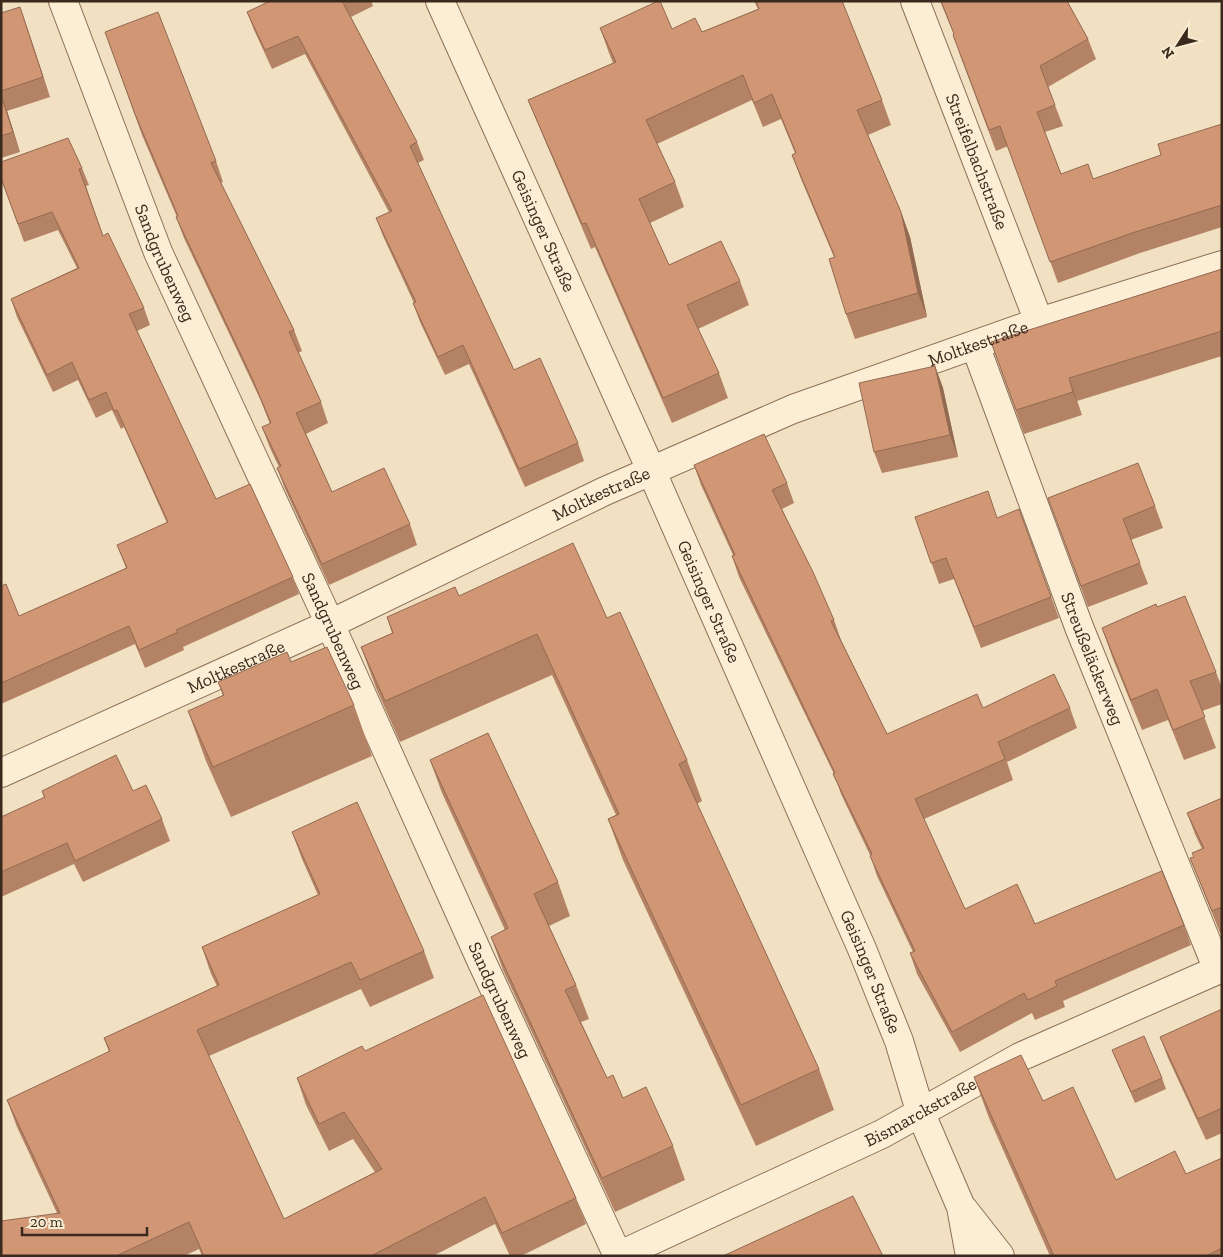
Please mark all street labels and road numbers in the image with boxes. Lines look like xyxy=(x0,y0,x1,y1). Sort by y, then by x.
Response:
street label: Streifelbachstraße xyxy=(941,90,1013,233)
street label: Geisinger Straße xyxy=(506,166,580,295)
street label: Sandgrubenweg xyxy=(130,201,200,325)
street label: Moltkestraße xyxy=(925,316,1031,371)
street label: Moltkestraße xyxy=(549,462,653,526)
street label: Geisinger Straße xyxy=(672,537,746,666)
street label: Sandgrubenweg xyxy=(297,569,369,693)
street label: Streußeläckerweg xyxy=(1056,589,1129,729)
street label: Moltkestraße xyxy=(184,635,288,698)
street label: Geisinger Straße xyxy=(835,907,906,1037)
street label: Sandgrubenweg xyxy=(463,938,536,1062)
street label: Bismarckstraße xyxy=(861,1073,980,1152)

